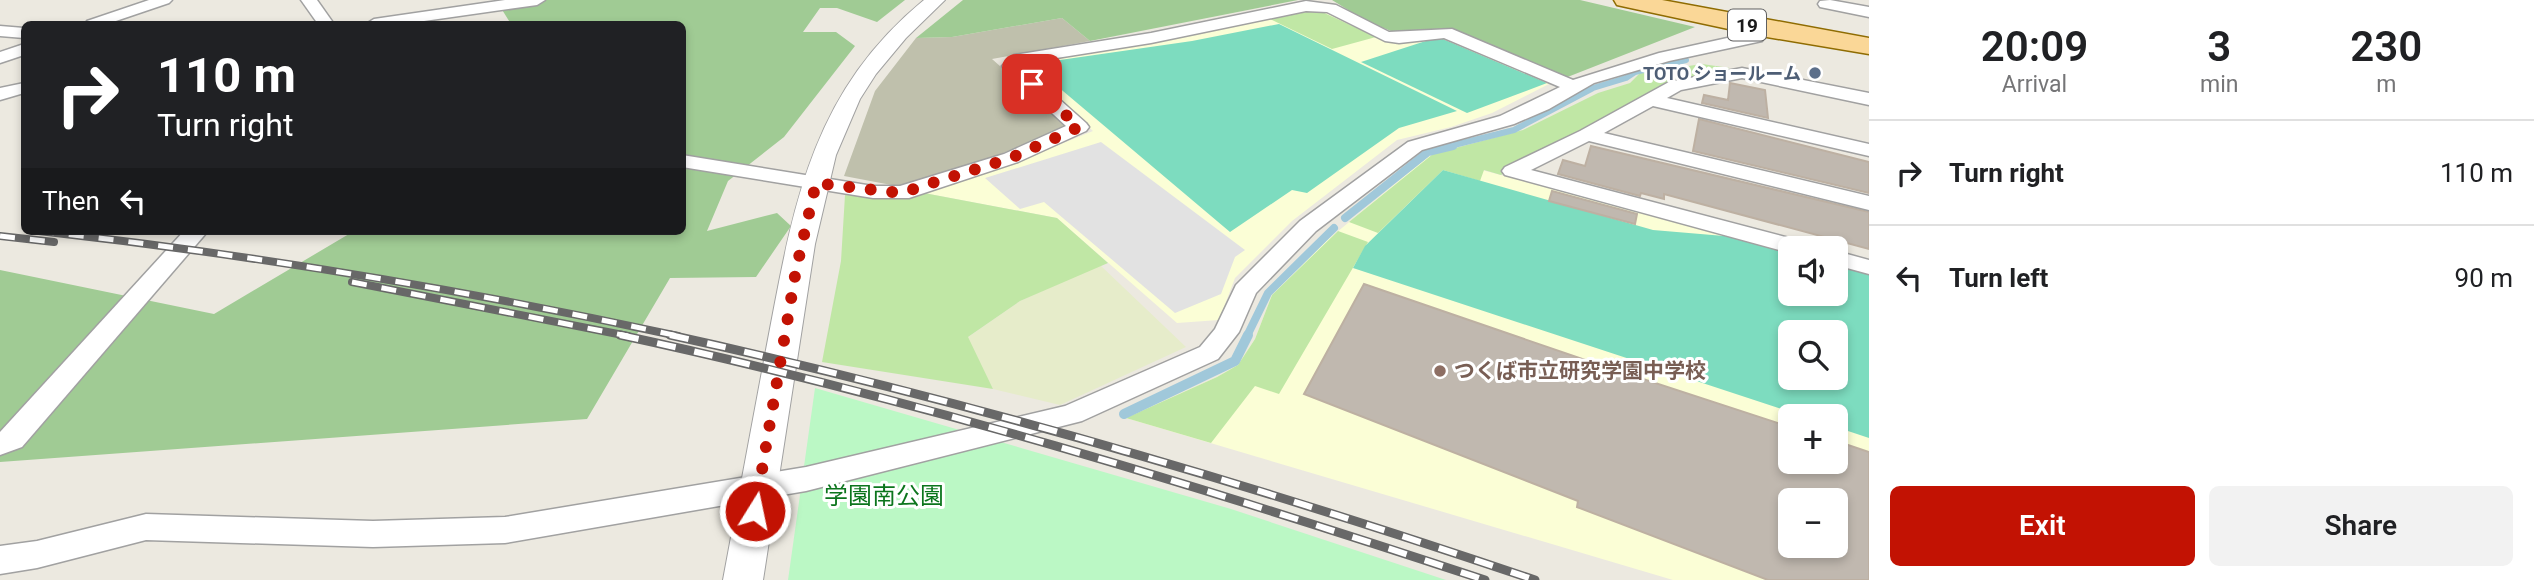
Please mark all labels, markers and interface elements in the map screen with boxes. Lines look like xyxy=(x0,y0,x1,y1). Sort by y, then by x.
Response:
road number: 19 xyxy=(1728,10,1766,41)
text: 20:09 xyxy=(1981,22,2088,71)
text: 3 xyxy=(2207,22,2231,71)
text: 230 xyxy=(2350,22,2422,71)
text: 110 m xyxy=(157,47,296,104)
icon: right xyxy=(42,49,133,140)
pin xyxy=(1002,54,1062,114)
place label: TOTO ショールーム xyxy=(1643,63,1801,84)
icon: arrive xyxy=(1013,65,1051,103)
marker: TOTO ショールーム xyxy=(1807,65,1823,81)
text: Arrival xyxy=(2002,71,2067,98)
text: min xyxy=(2200,71,2238,98)
text: m xyxy=(2376,71,2396,98)
text: Turn right xyxy=(157,106,293,144)
icon: right xyxy=(1890,154,1928,192)
text: Turn right xyxy=(1949,158,2064,188)
text: 110 m xyxy=(2440,158,2513,188)
icon: left xyxy=(114,182,152,220)
text: Then xyxy=(42,186,100,216)
map controls xyxy=(1778,236,1848,558)
button: sound xyxy=(1778,236,1848,306)
icon: left xyxy=(1890,259,1928,297)
text: Turn left xyxy=(1949,263,2048,293)
text: 90 m xyxy=(2455,263,2513,293)
button: search xyxy=(1778,320,1848,390)
place label: つくば市立研究学園中学校 xyxy=(1454,359,1706,383)
marker: つくば市立研究学園中学校 xyxy=(1432,363,1448,379)
button: + xyxy=(1778,404,1848,474)
position arrow xyxy=(718,474,792,548)
park label: 学園南公園 xyxy=(824,482,944,510)
button: Exit xyxy=(1890,486,2195,566)
button: Share xyxy=(2209,486,2513,566)
button: − xyxy=(1778,488,1848,558)

